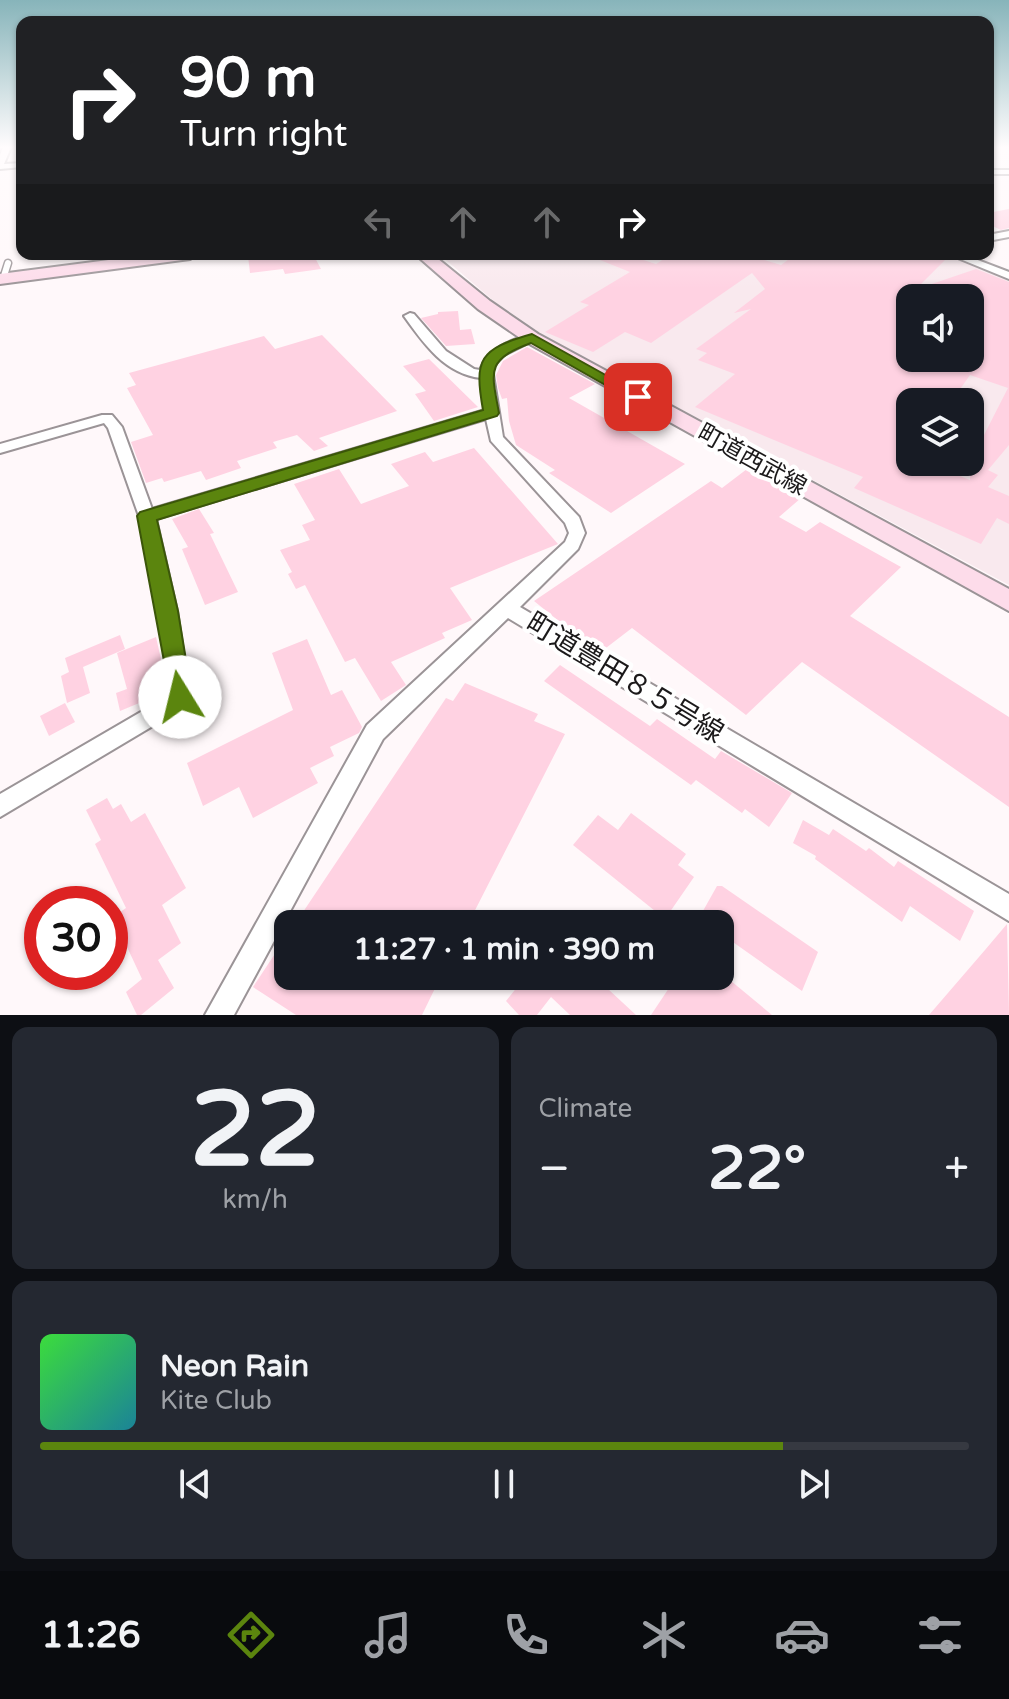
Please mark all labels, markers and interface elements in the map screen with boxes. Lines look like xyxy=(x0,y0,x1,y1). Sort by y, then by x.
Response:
text: 90 m xyxy=(180,45,316,112)
icon: right xyxy=(48,48,152,152)
text: Turn right xyxy=(180,113,347,156)
icon: left xyxy=(357,200,401,244)
icon: ahead xyxy=(441,200,485,244)
icon: ahead xyxy=(525,200,569,244)
icon: right xyxy=(609,200,653,244)
map controls xyxy=(896,284,984,476)
button: sound xyxy=(896,284,984,372)
pin xyxy=(604,363,672,431)
icon: arrive xyxy=(616,375,660,419)
button: layers xyxy=(896,388,984,476)
street label: 町道西武線 xyxy=(692,418,812,502)
street label: 町道豊田８５号線 xyxy=(520,606,730,750)
position arrow xyxy=(138,655,222,739)
speed limit sign: 30 xyxy=(24,886,128,990)
text: 11:27 · 1 min · 390 m xyxy=(353,931,655,968)
text: 22 xyxy=(190,1069,321,1194)
text: Climate xyxy=(539,1093,632,1124)
text: 22° xyxy=(708,1133,806,1205)
text: − xyxy=(539,1143,570,1196)
text: + xyxy=(944,1143,969,1196)
text: km/h xyxy=(223,1184,288,1215)
text: Neon Rain xyxy=(160,1348,309,1385)
text: Kite Club xyxy=(160,1385,272,1416)
icon: previous xyxy=(173,1462,217,1506)
icon: pause xyxy=(482,1462,526,1506)
icon: next xyxy=(792,1462,836,1506)
icon: directions xyxy=(223,1607,279,1663)
icon: music xyxy=(360,1607,416,1663)
icon: phone xyxy=(498,1607,554,1663)
icon: climate xyxy=(636,1607,692,1663)
icon: car xyxy=(774,1607,830,1663)
icon: filters xyxy=(912,1607,968,1663)
text: 11:26 xyxy=(41,1614,141,1657)

